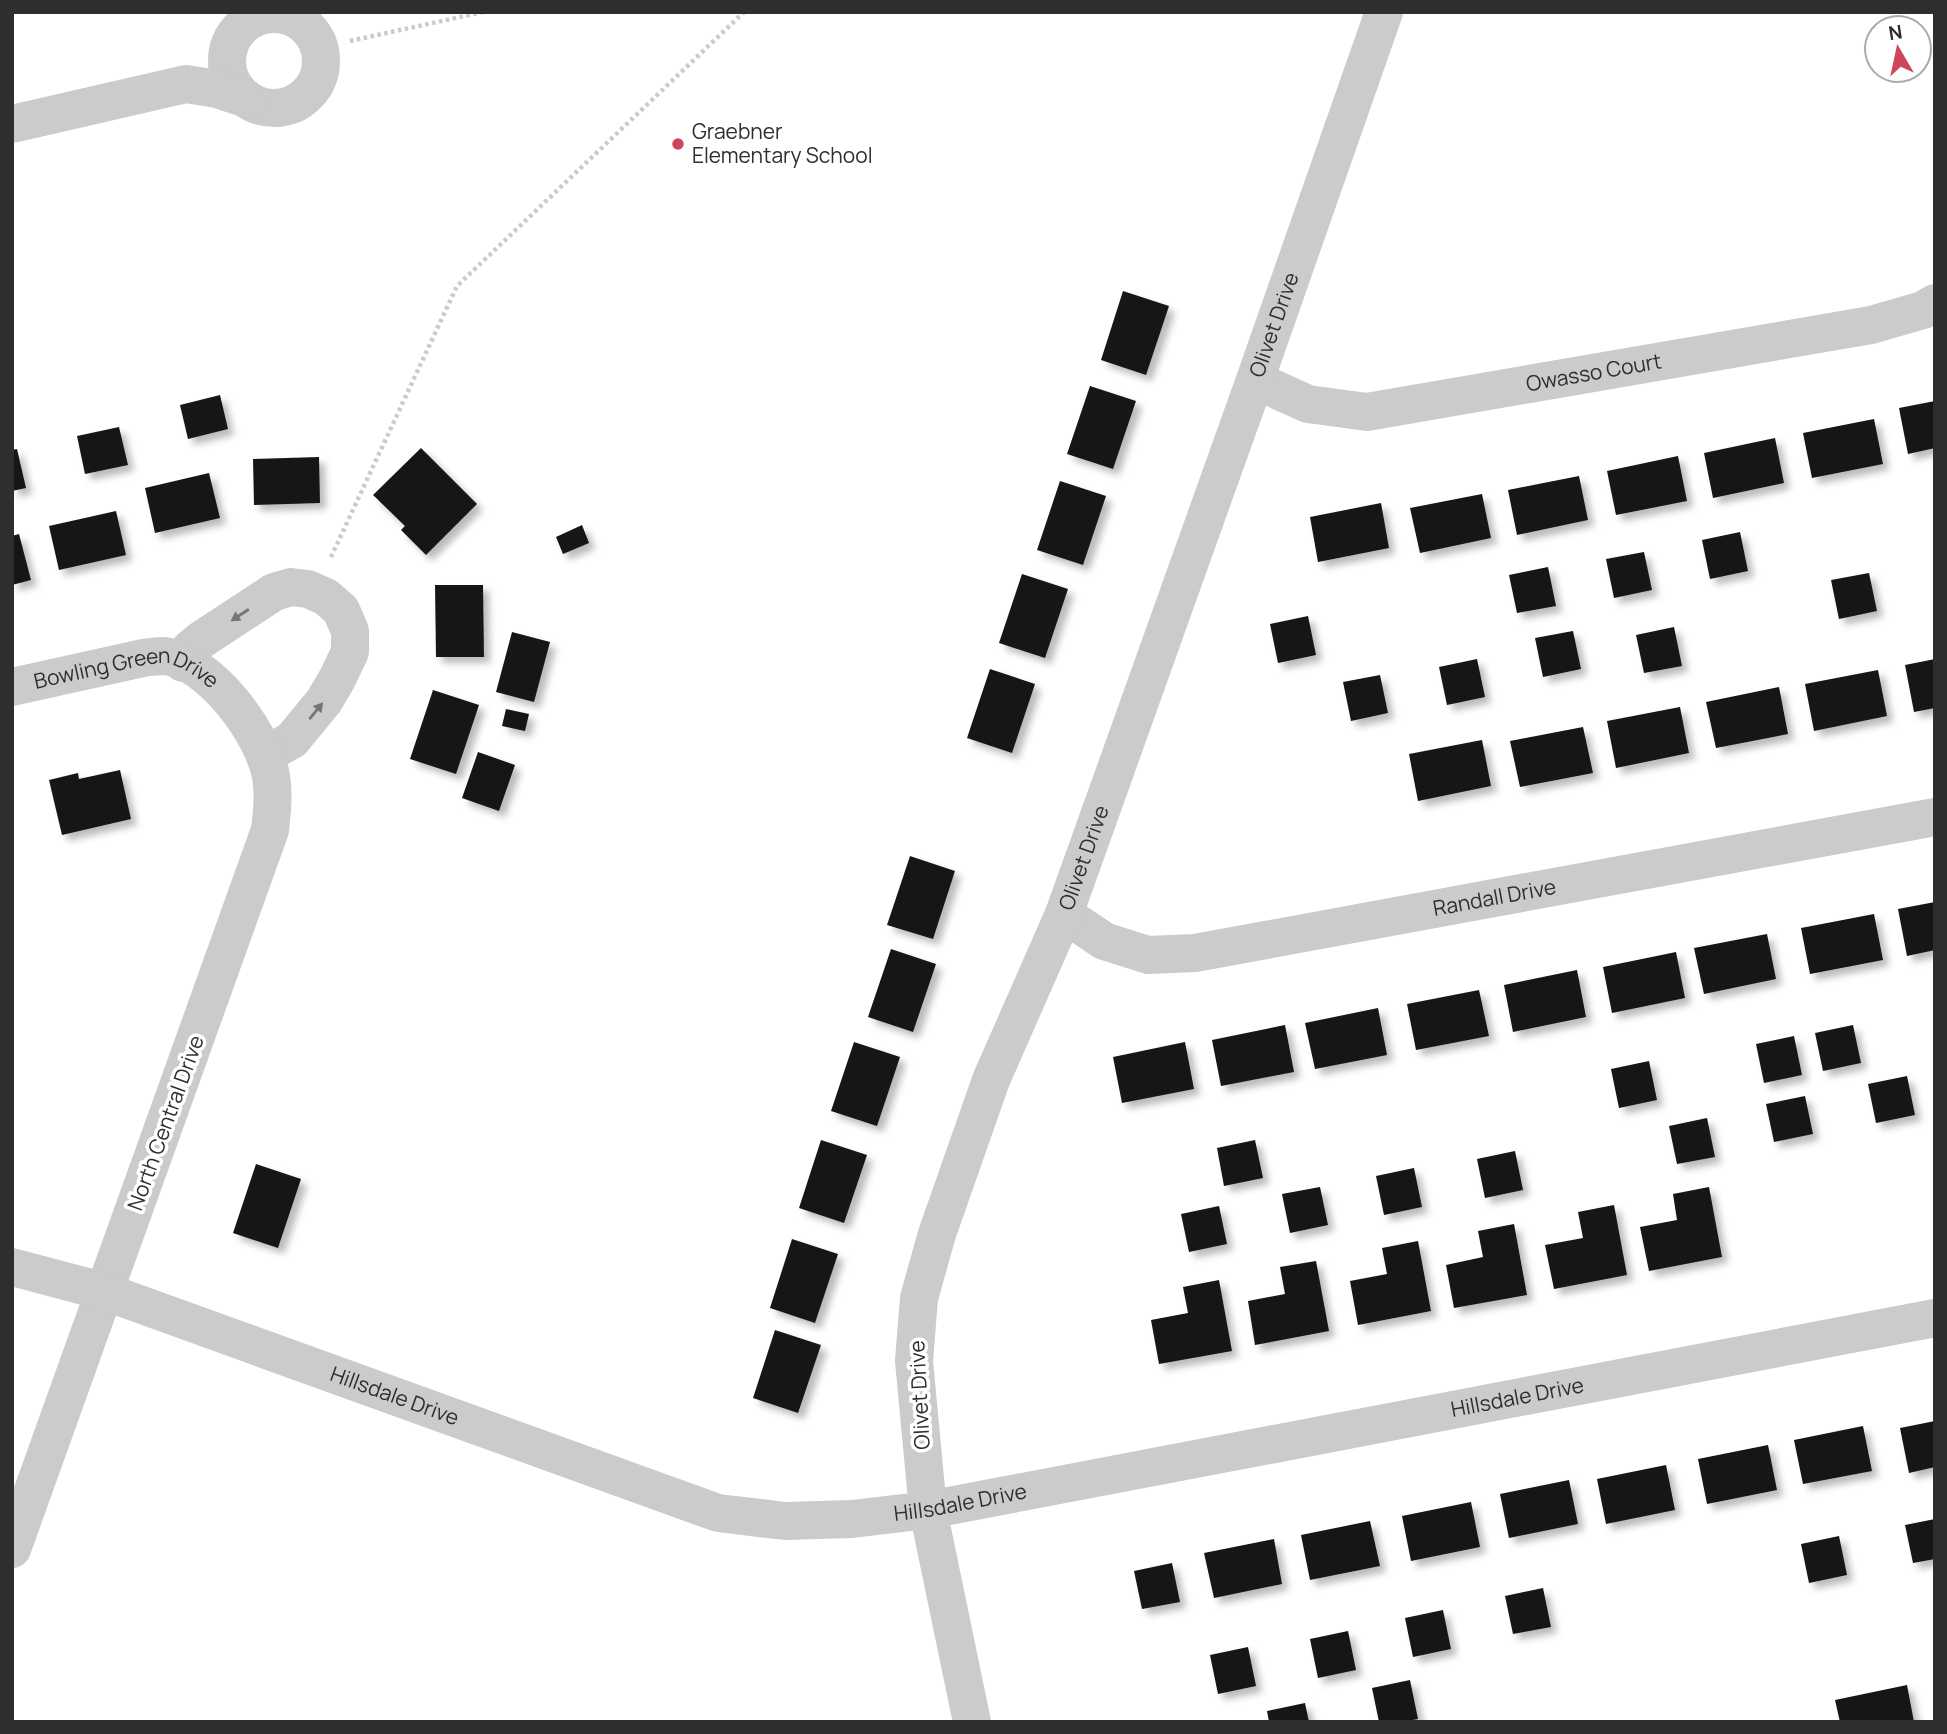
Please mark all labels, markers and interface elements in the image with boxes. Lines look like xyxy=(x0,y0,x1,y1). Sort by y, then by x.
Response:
north arrow xyxy=(1863,14,1933,84)
text: N xyxy=(1887,18,1904,46)
place label: Graebner Elementary School xyxy=(692,117,873,169)
marker: Graebner Elementary School xyxy=(670,136,686,152)
street label: Olivet Drive xyxy=(1242,268,1305,381)
street label: Owasso Court xyxy=(1524,346,1664,397)
one-way arrow xyxy=(231,609,250,622)
text: Bowling Green Drive xyxy=(31,641,226,695)
street label: Bowling Green Drive xyxy=(27,673,219,705)
one-way arrow xyxy=(308,702,323,720)
street label: Olivet Drive xyxy=(1052,801,1115,914)
street label: Randall Drive xyxy=(1431,872,1558,922)
street label: North Central Drive xyxy=(120,1031,210,1214)
street label: Olivet Drive xyxy=(902,1340,936,1450)
street label: Hillsdale Drive xyxy=(327,1359,463,1431)
street label: Hillsdale Drive xyxy=(1448,1370,1586,1423)
street label: Hillsdale Drive xyxy=(892,1476,1029,1527)

